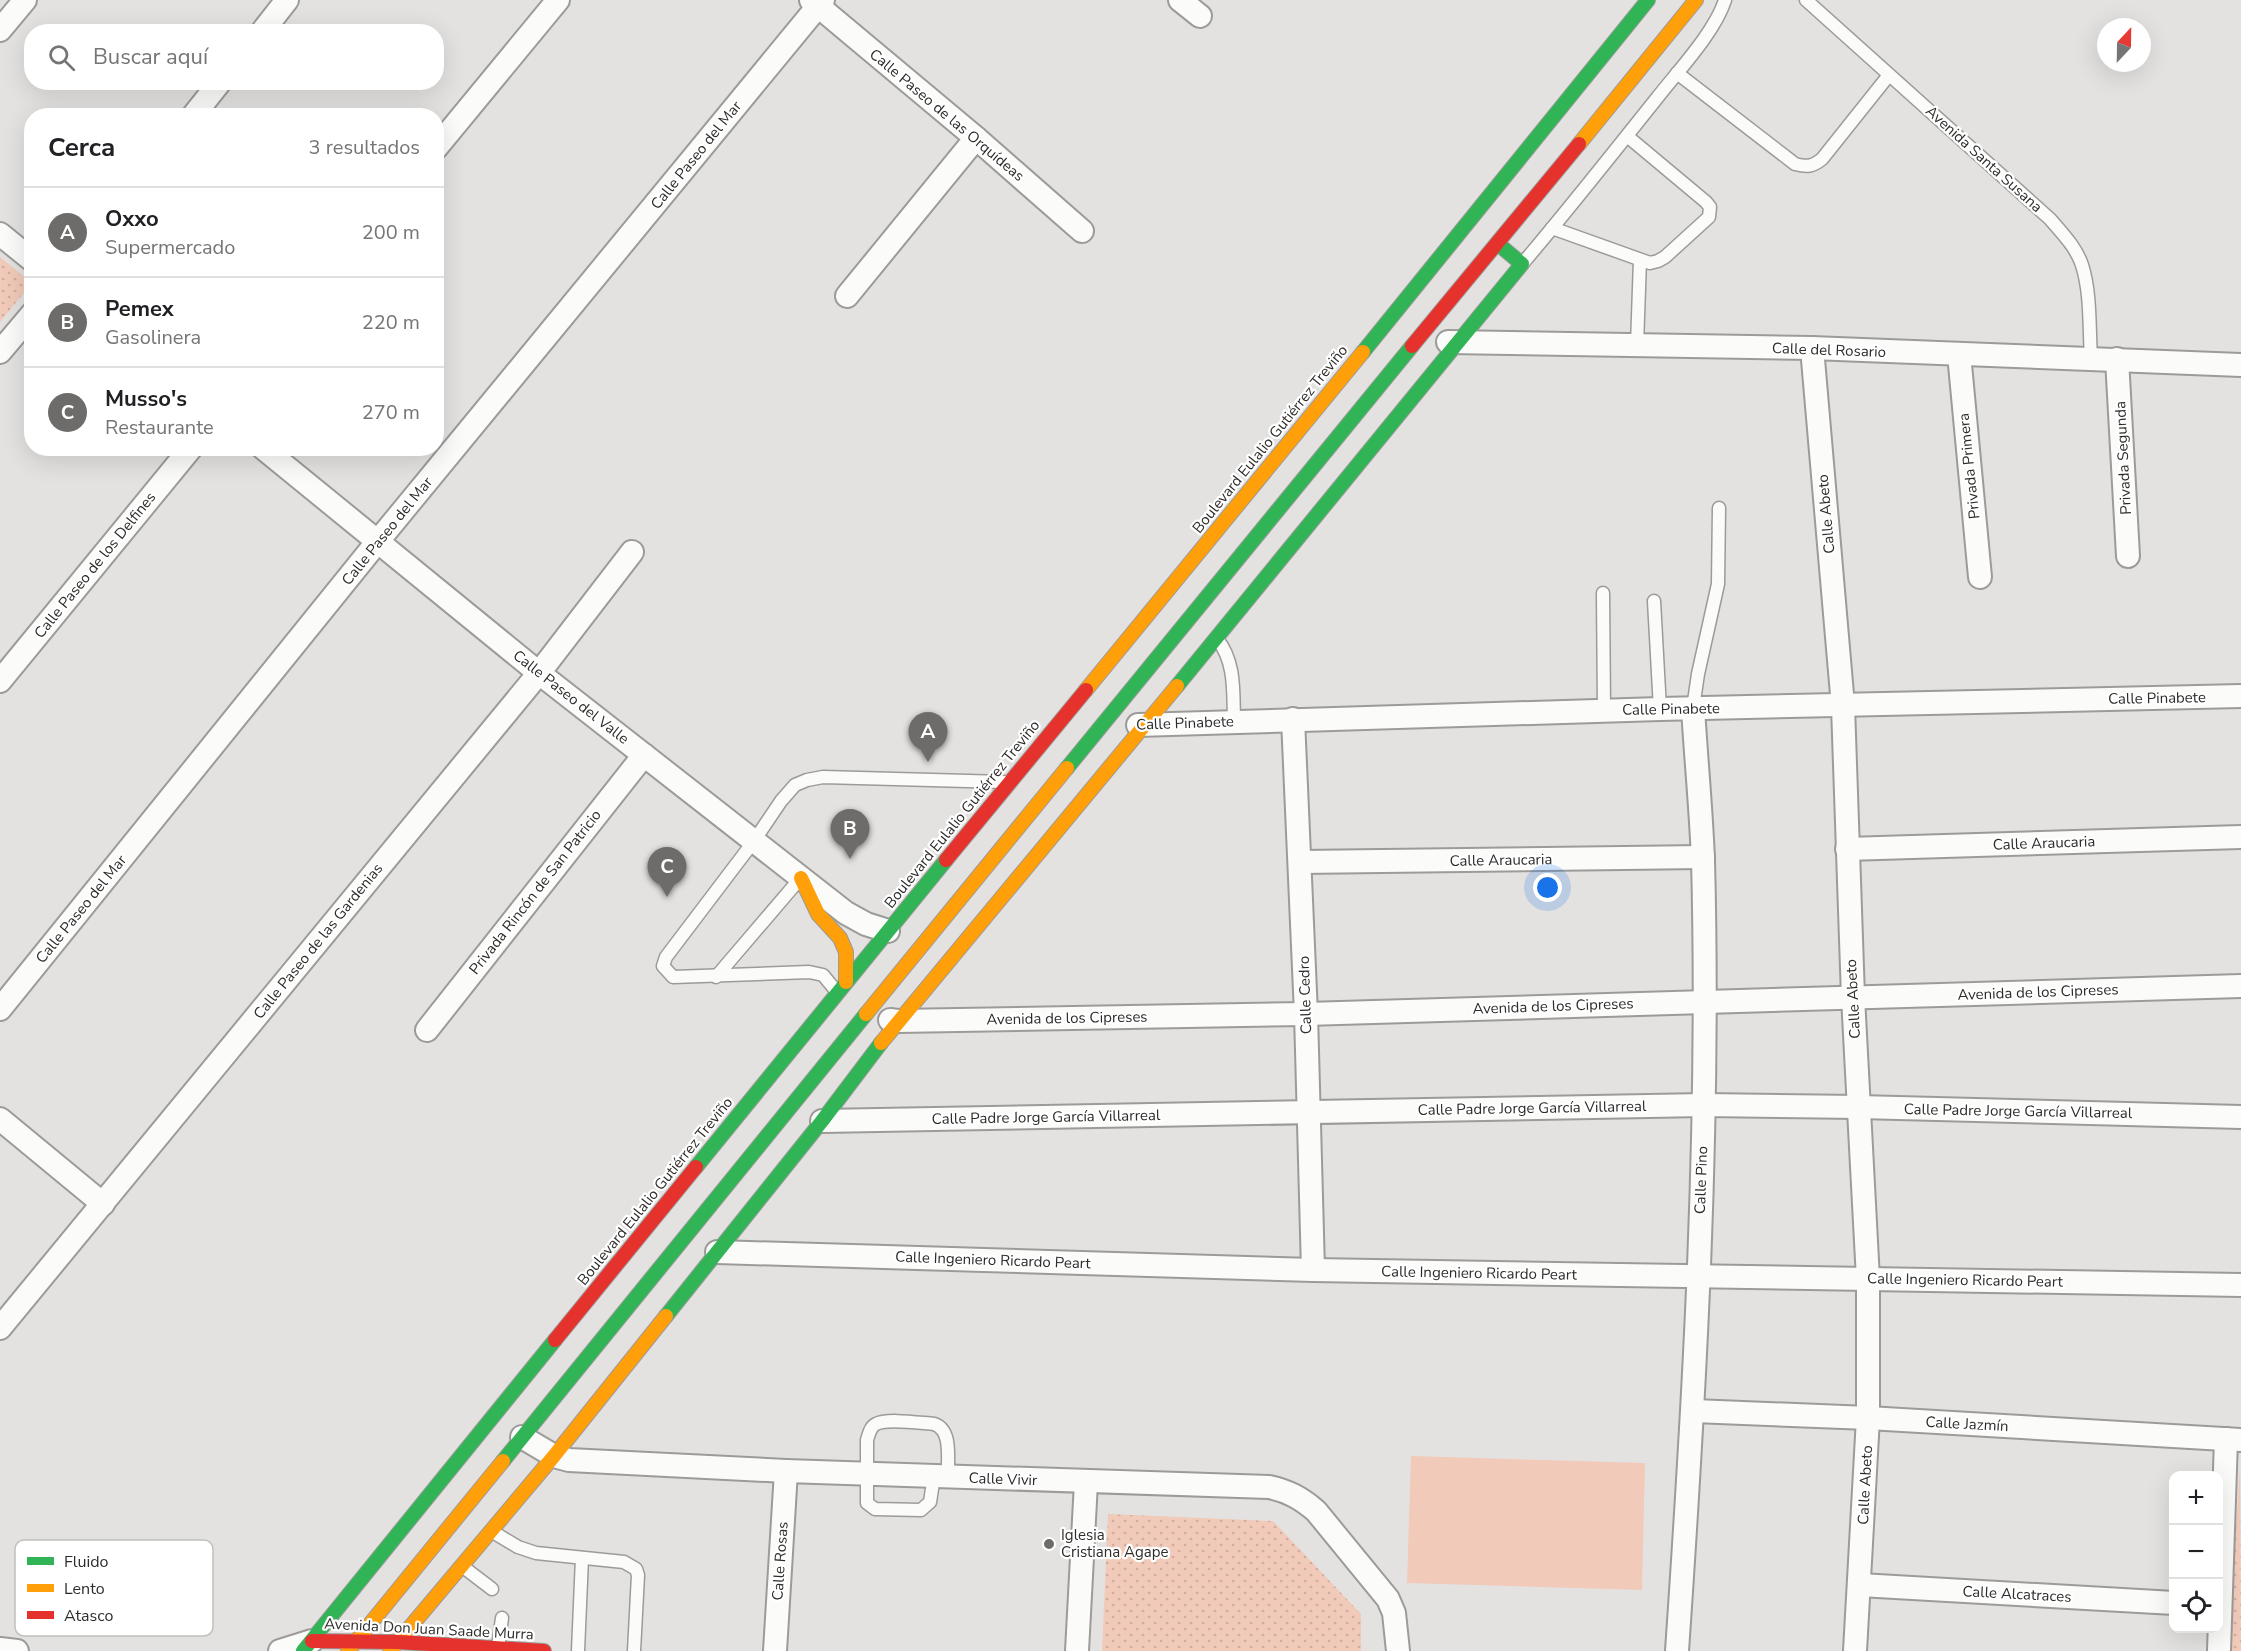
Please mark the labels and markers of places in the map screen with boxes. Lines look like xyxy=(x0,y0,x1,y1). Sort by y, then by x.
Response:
pin: A xyxy=(908,712,948,762)
pin: B xyxy=(830,810,870,859)
pin: C xyxy=(648,848,686,897)
place label: Iglesia Cristiana Agape xyxy=(1061,1525,1168,1562)
marker: Iglesia Cristiana Agape xyxy=(1042,1537,1056,1551)

